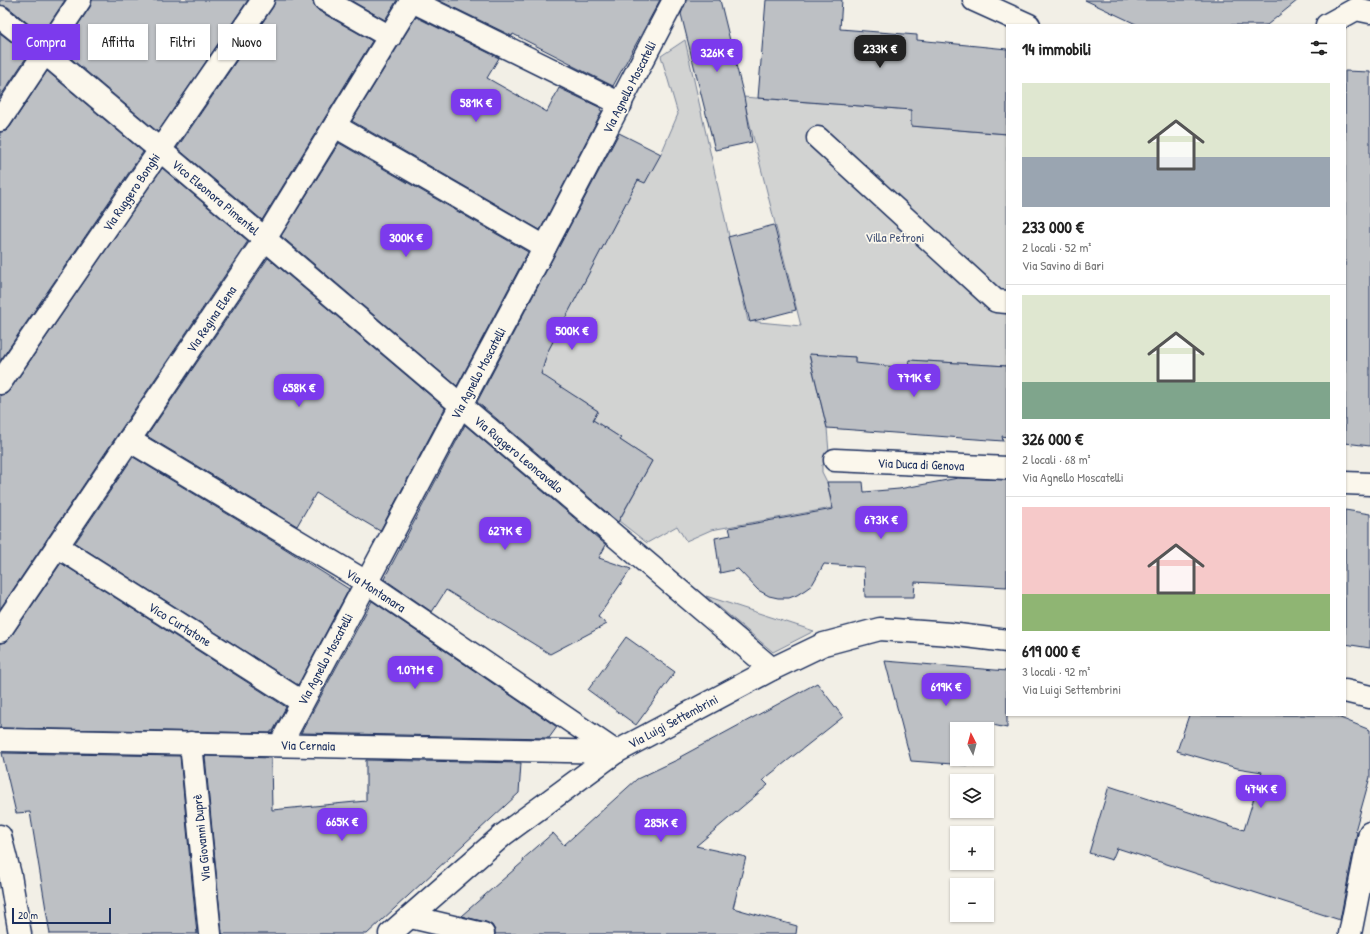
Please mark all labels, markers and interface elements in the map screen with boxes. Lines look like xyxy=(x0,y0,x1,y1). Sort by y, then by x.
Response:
chip: Compra xyxy=(12,24,80,60)
chip: Affitta xyxy=(88,24,148,60)
chip: Filtri xyxy=(156,24,210,60)
chip: Nuovo xyxy=(218,24,276,60)
pin: 233K € xyxy=(847,35,913,69)
text: 14 immobili xyxy=(1022,37,1091,60)
icon: filters xyxy=(1308,37,1330,59)
street label: Via Agnello Moscatelli xyxy=(598,38,660,136)
pin: 326K € xyxy=(684,39,750,73)
text: 233K € xyxy=(863,39,897,57)
text: 326K € xyxy=(700,43,734,61)
pin: 581K € xyxy=(443,89,509,123)
text: 581K € xyxy=(460,93,492,111)
icon: home xyxy=(1140,109,1212,181)
street label: Via Ruggero Bonghi xyxy=(98,149,164,235)
street label: Vico Eleonora Pimentel xyxy=(168,155,264,239)
text: 233 000 € xyxy=(1022,215,1084,238)
pin: 300K € xyxy=(373,224,439,258)
text: 300K € xyxy=(389,228,423,246)
park label: Villa Petroni xyxy=(866,228,924,246)
text: 2 locali · 52 m² xyxy=(1022,238,1091,256)
text: Via Savino di Bari xyxy=(1022,256,1104,274)
street label: Via Regina Elena xyxy=(182,282,240,356)
pin: 500K € xyxy=(539,317,605,351)
text: 500K € xyxy=(555,321,589,339)
icon: home xyxy=(1140,321,1212,393)
street label: Via Agnello Moscatelli xyxy=(446,324,510,422)
pin: 771K € xyxy=(881,364,947,398)
text: 771K € xyxy=(897,368,931,386)
pin: 658K € xyxy=(266,374,332,408)
text: 658K € xyxy=(283,378,315,396)
street label: Via Ruggero Leoncavallo xyxy=(470,411,568,497)
text: 326 000 € xyxy=(1022,427,1083,450)
text: 2 locali · 68 m² xyxy=(1022,450,1091,468)
street label: Via Duca di Genova xyxy=(877,453,965,475)
text: Via Agnello Moscatelli xyxy=(1022,468,1124,486)
pin: 673K € xyxy=(848,506,914,540)
text: 673K € xyxy=(864,510,898,528)
pin: 627K € xyxy=(472,517,538,551)
text: 627K € xyxy=(488,521,522,539)
icon: home xyxy=(1140,533,1212,605)
street label: Via Montanara xyxy=(343,564,409,616)
street label: Vico Curtatone xyxy=(145,598,215,650)
street label: Via Agnello Moscatelli xyxy=(293,610,357,708)
text: 619 000 € xyxy=(1022,639,1080,662)
pin: 1.07M € xyxy=(378,656,452,690)
text: 1.07M € xyxy=(397,660,433,678)
text: 3 locali · 92 m² xyxy=(1022,662,1090,680)
pin: 619K € xyxy=(913,673,979,707)
text: 619K € xyxy=(931,677,961,695)
text: Via Luigi Settembrini xyxy=(1022,680,1121,698)
street label: Via Luigi Settembrini xyxy=(625,690,721,752)
north arrow xyxy=(950,722,994,766)
map controls xyxy=(950,722,994,922)
street label: Via Cernaia xyxy=(281,736,335,754)
button: layers xyxy=(950,774,994,818)
pin: 474K € xyxy=(1228,775,1294,809)
text: 474K € xyxy=(1245,779,1277,797)
street label: Via Giovanni Duprè xyxy=(187,793,215,883)
pin: 665K € xyxy=(309,808,375,842)
pin: 285K € xyxy=(628,809,694,843)
text: 665K € xyxy=(326,812,358,830)
text: 285K € xyxy=(644,813,678,831)
button: + xyxy=(950,826,994,870)
button: − xyxy=(950,878,994,922)
scale bar xyxy=(12,906,111,925)
text: 20 m xyxy=(18,908,38,922)

